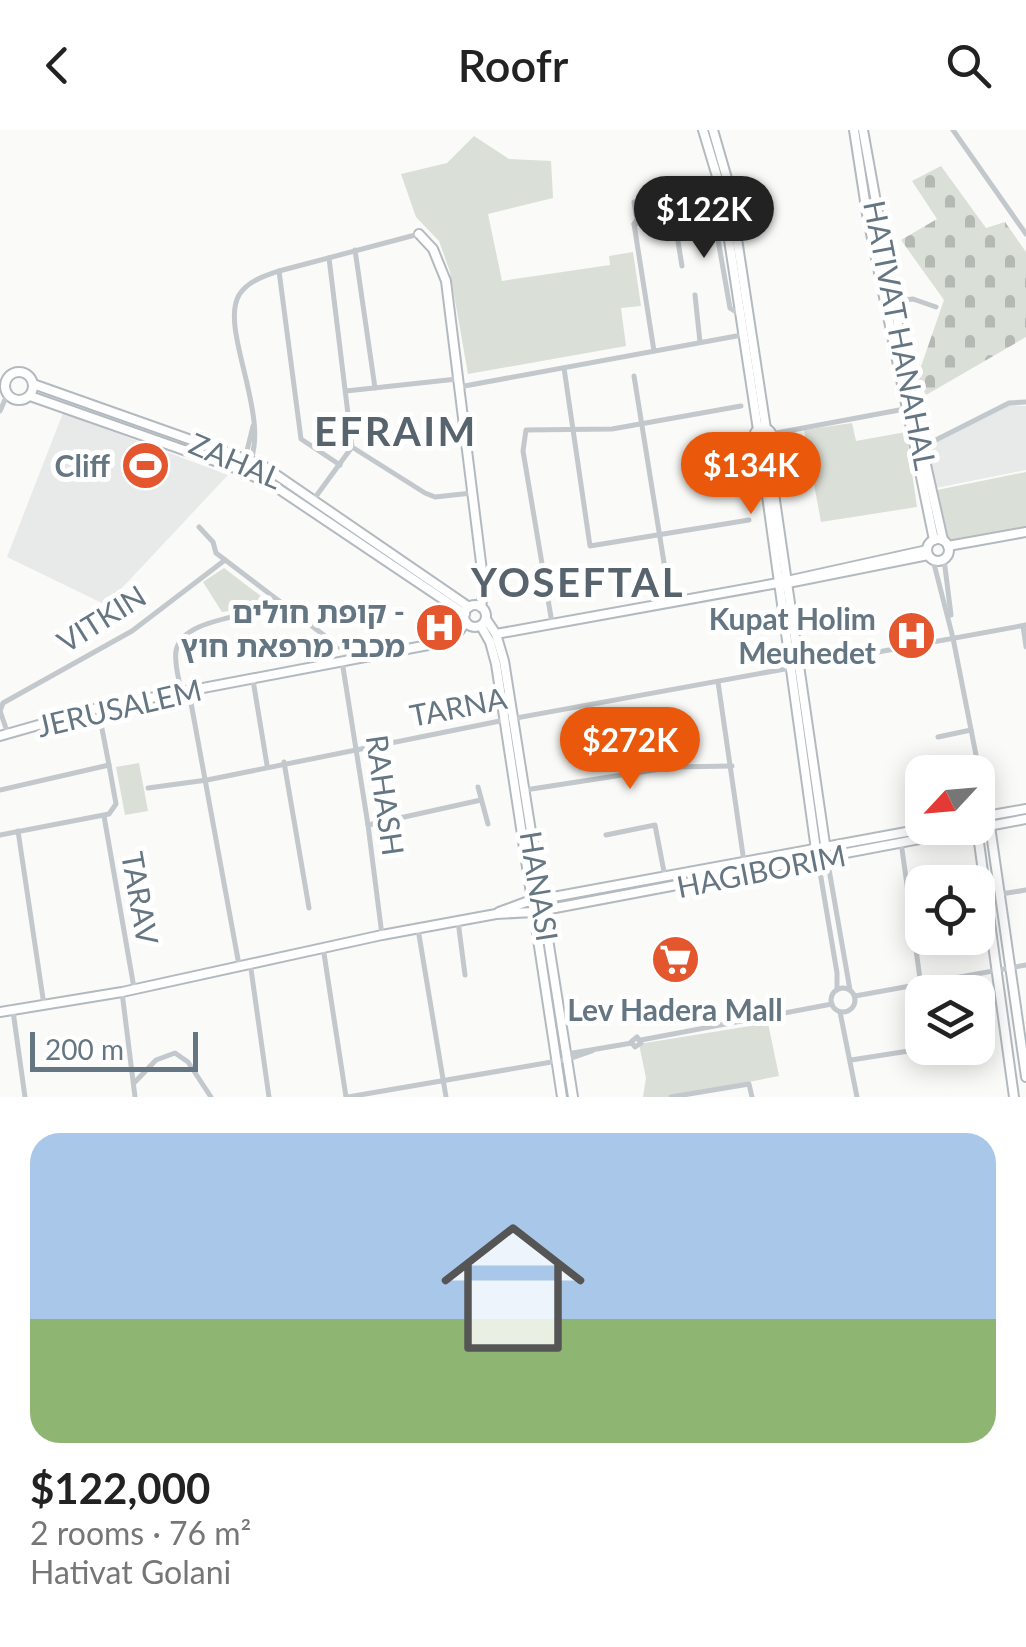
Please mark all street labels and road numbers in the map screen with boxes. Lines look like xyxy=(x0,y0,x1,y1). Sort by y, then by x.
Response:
street label: HATIVAT HANAHAL xyxy=(857,197,945,473)
street label: ZAHAL xyxy=(184,424,288,496)
street label: VITKIN xyxy=(50,577,152,659)
street label: JERUSALEM xyxy=(33,671,205,743)
street label: TARNA xyxy=(406,679,510,733)
street label: RAHASH xyxy=(360,732,412,858)
street label: HANASI xyxy=(514,828,566,944)
street label: HAGIBORIM xyxy=(673,836,849,904)
street label: TARAV xyxy=(115,849,167,948)

